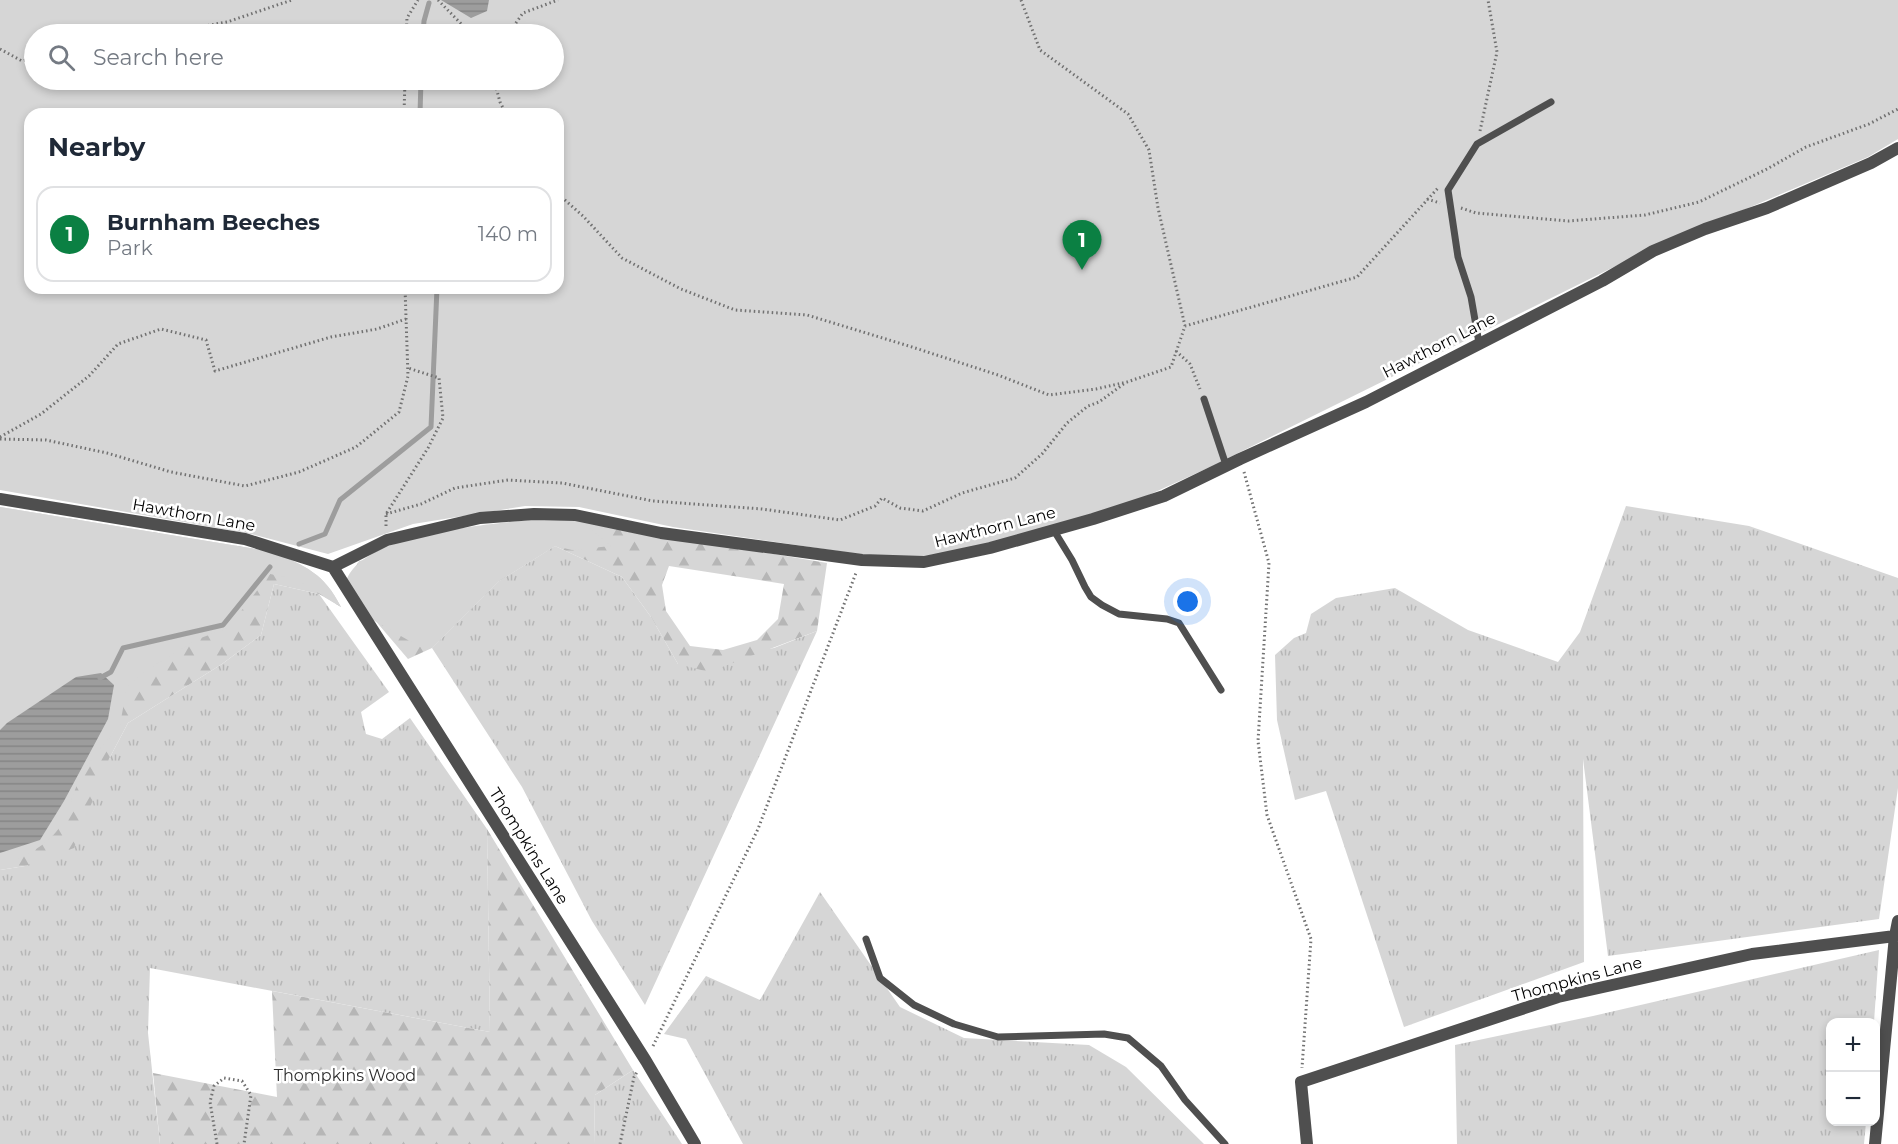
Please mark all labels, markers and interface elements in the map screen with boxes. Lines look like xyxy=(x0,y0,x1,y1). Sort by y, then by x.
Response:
search box xyxy=(24,24,564,90)
icon: search xyxy=(45,41,78,74)
text: Search here xyxy=(93,44,224,71)
text: Nearby xyxy=(48,131,145,163)
text: Burnham Beeches xyxy=(107,209,320,236)
pin: 1 xyxy=(1062,220,1102,270)
text: 1 xyxy=(66,222,73,246)
text: 140 m xyxy=(478,222,538,246)
text: Park xyxy=(107,236,153,260)
street label: Hawthorn Lane xyxy=(1379,308,1499,382)
street label: Hawthorn Lane xyxy=(131,495,257,535)
street label: Hawthorn Lane xyxy=(932,503,1058,551)
your location xyxy=(1173,587,1202,616)
street label: Thompkins Lane xyxy=(485,784,573,908)
street label: Thompkins Lane xyxy=(1510,952,1644,1006)
map controls xyxy=(1826,1018,1880,1126)
button: + xyxy=(1826,1018,1880,1072)
park label: Thompkins Wood xyxy=(274,1066,416,1085)
button: − xyxy=(1826,1072,1880,1126)

